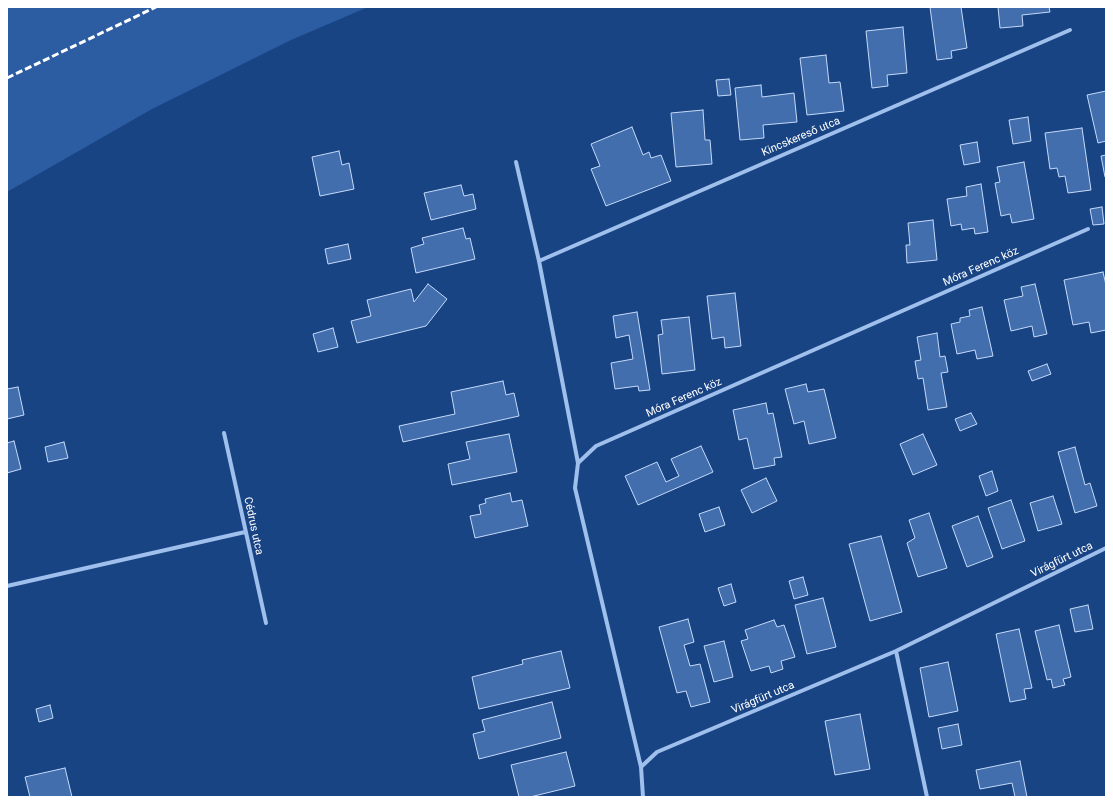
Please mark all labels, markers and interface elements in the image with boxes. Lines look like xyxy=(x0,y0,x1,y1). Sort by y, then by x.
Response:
street label: Kincskereső utca xyxy=(760,115,842,159)
street label: Móra Ferenc köz xyxy=(941,244,1021,290)
street label: Móra Ferenc köz xyxy=(644,375,724,421)
street label: Cédrus utca xyxy=(240,496,266,556)
street label: Virágfürt utca xyxy=(1029,539,1095,581)
street label: Virágfürt utca xyxy=(730,679,796,717)

